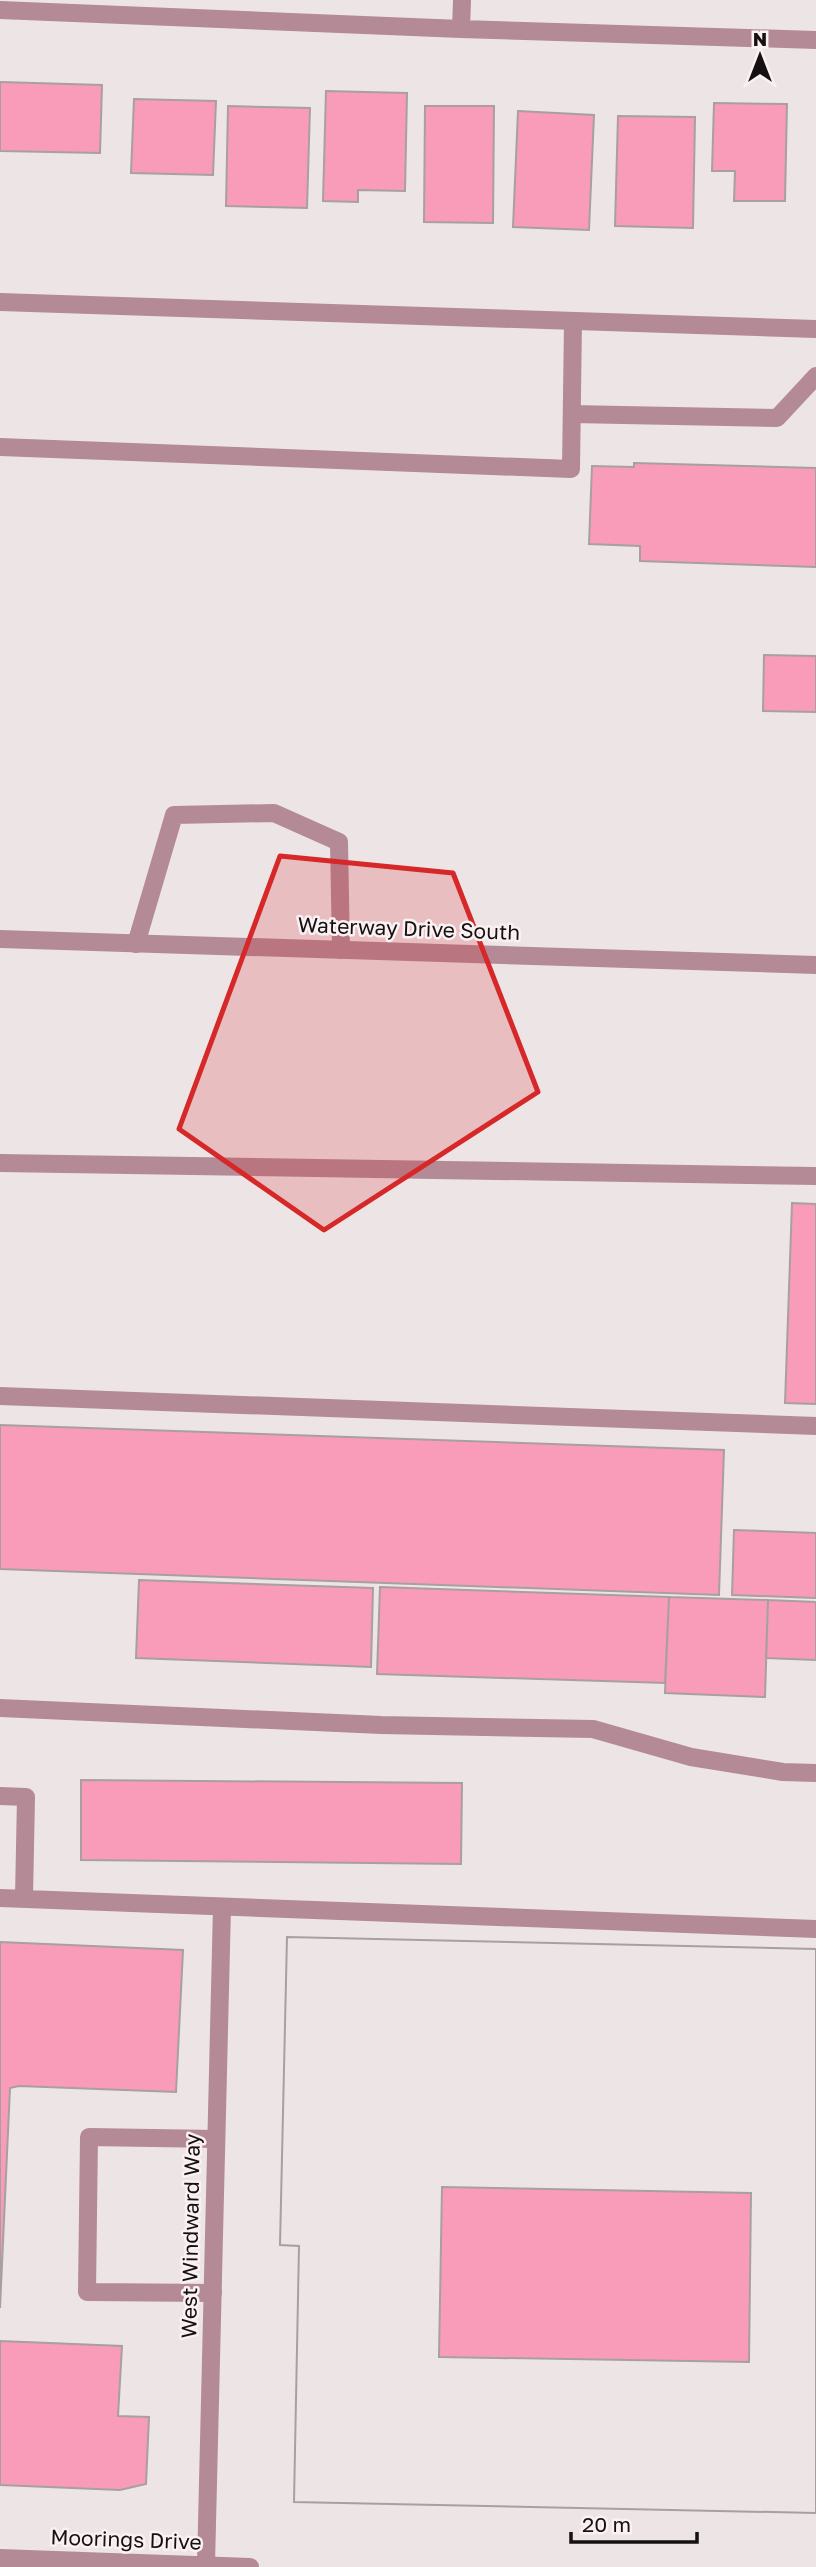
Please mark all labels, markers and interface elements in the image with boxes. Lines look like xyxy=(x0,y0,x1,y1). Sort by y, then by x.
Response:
north arrow xyxy=(725,21,795,91)
text: N xyxy=(753,27,767,50)
street label: Waterway Drive South xyxy=(297,911,521,945)
street label: West Windward Way xyxy=(175,2133,205,2339)
scale bar xyxy=(571,2500,697,2544)
text: 20 m xyxy=(582,2511,631,2537)
street label: Moorings Drive xyxy=(50,2523,202,2555)

